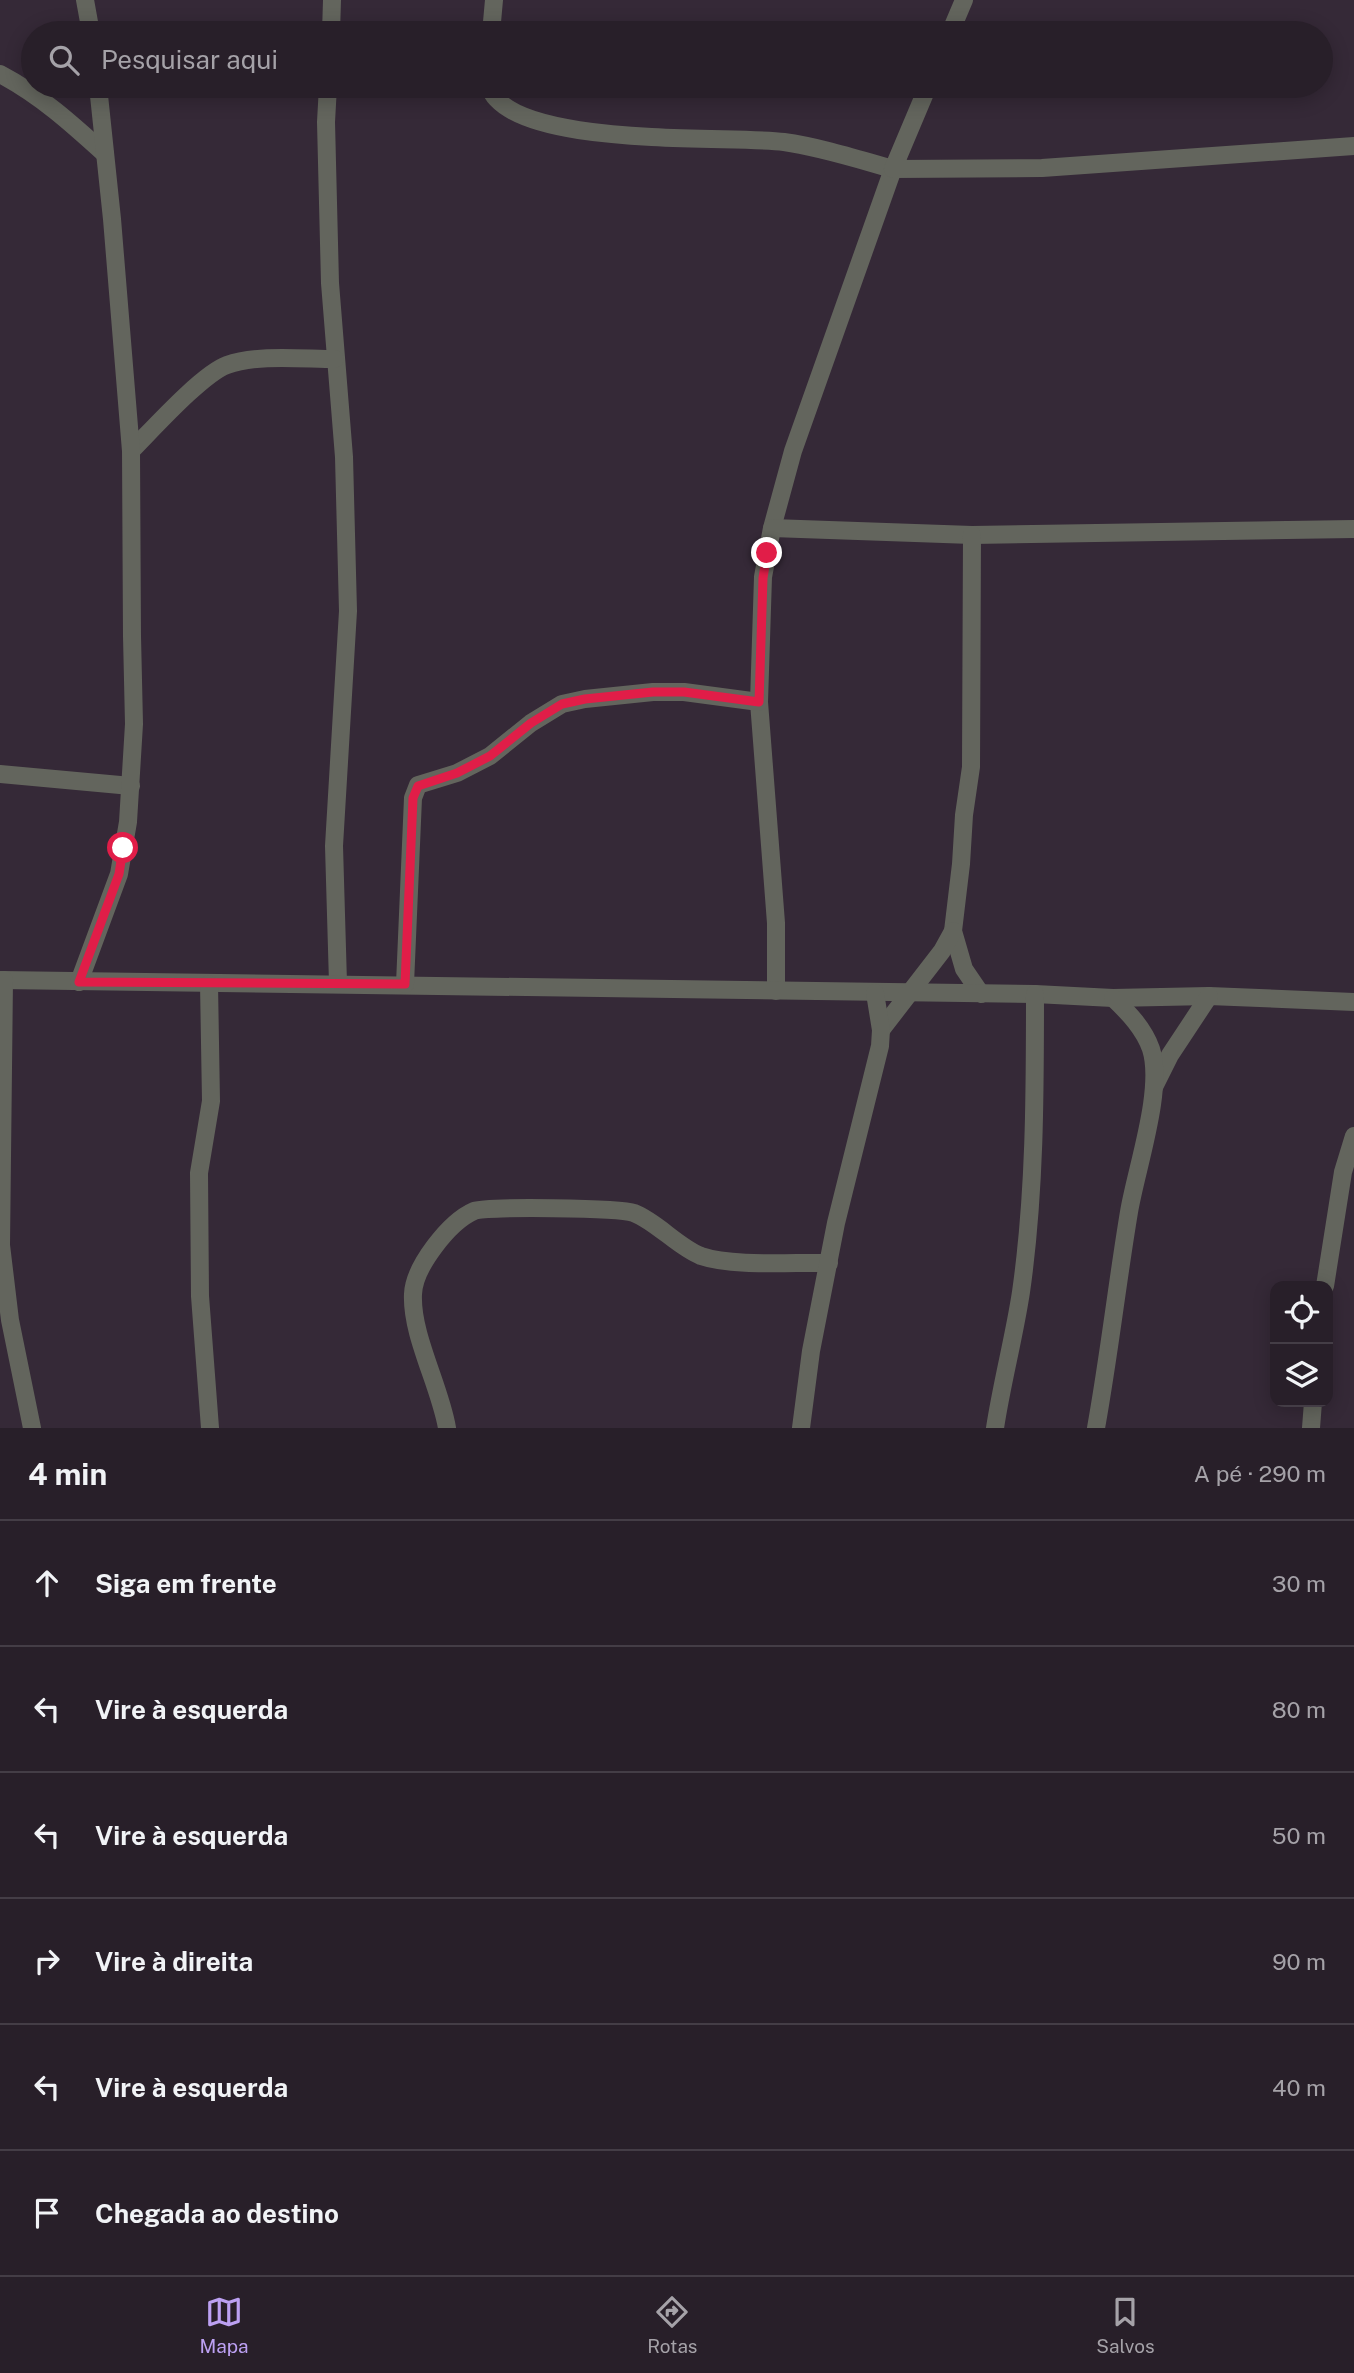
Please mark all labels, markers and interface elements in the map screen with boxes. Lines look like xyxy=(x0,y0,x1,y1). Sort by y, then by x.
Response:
search box xyxy=(21,21,1333,98)
icon: search xyxy=(45,41,83,79)
text: Pesquisar aqui xyxy=(101,44,278,75)
route end xyxy=(751,537,782,568)
route start xyxy=(107,832,138,863)
map controls xyxy=(1270,1281,1333,1407)
button: locate xyxy=(1270,1281,1333,1344)
button: layers xyxy=(1270,1344,1333,1407)
text: 4 min xyxy=(28,1456,107,1492)
text: A pé · 290 m xyxy=(1194,1460,1326,1487)
icon: ahead xyxy=(28,1564,66,1602)
text: Siga em frente xyxy=(95,1568,277,1599)
text: 30 m xyxy=(1272,1570,1326,1597)
icon: left xyxy=(28,1690,66,1728)
text: Vire à esquerda xyxy=(95,1694,288,1725)
text: 80 m xyxy=(1272,1696,1326,1723)
icon: left xyxy=(28,1816,66,1854)
text: Vire à esquerda xyxy=(95,1820,288,1851)
text: 50 m xyxy=(1272,1822,1326,1849)
icon: right xyxy=(28,1942,66,1980)
text: Vire à direita xyxy=(95,1946,253,1977)
text: 90 m xyxy=(1272,1948,1326,1975)
icon: left xyxy=(28,2068,66,2106)
text: Vire à esquerda xyxy=(95,2072,288,2103)
text: 40 m xyxy=(1272,2074,1326,2101)
icon: arrive xyxy=(28,2194,66,2232)
text: Chegada ao destino xyxy=(95,2198,339,2229)
tab: Mapa xyxy=(199,2293,248,2357)
tab: Rotas xyxy=(647,2293,697,2357)
tab: Salvos xyxy=(1096,2293,1155,2357)

